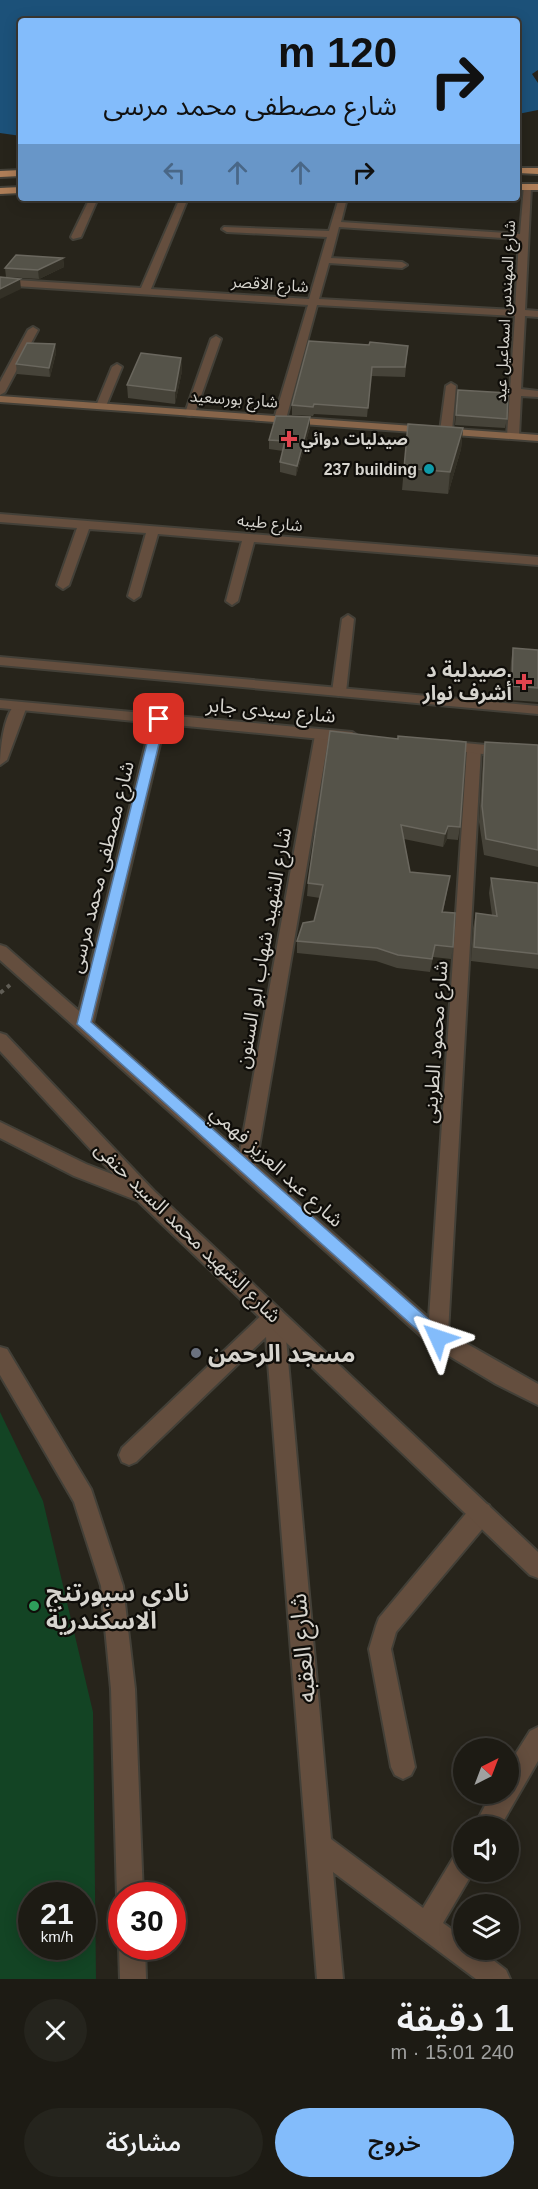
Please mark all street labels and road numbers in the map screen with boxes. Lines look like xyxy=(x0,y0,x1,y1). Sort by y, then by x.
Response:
street label: شارع المهندس اسماعيل عيد xyxy=(492,220,522,402)
street label: شارع الاقصر xyxy=(230,273,309,299)
street label: شارع بورسعيد xyxy=(189,387,279,415)
street label: شارع طيبه xyxy=(236,512,303,538)
street label: شارع سيدى جابر xyxy=(204,693,337,731)
street label: شارع مصطفى محمد مرسى xyxy=(64,759,142,976)
street label: شارع الشهيد شهاب ابو السنون xyxy=(231,826,299,1071)
street label: شارع محمود الطرينى xyxy=(418,960,456,1124)
street label: شارع عبد العزيز فهمي xyxy=(203,1101,348,1235)
street label: شارع الشهيد محمد السيد حنفى xyxy=(88,1137,286,1330)
street label: شارع العقبه xyxy=(284,1592,324,1704)

